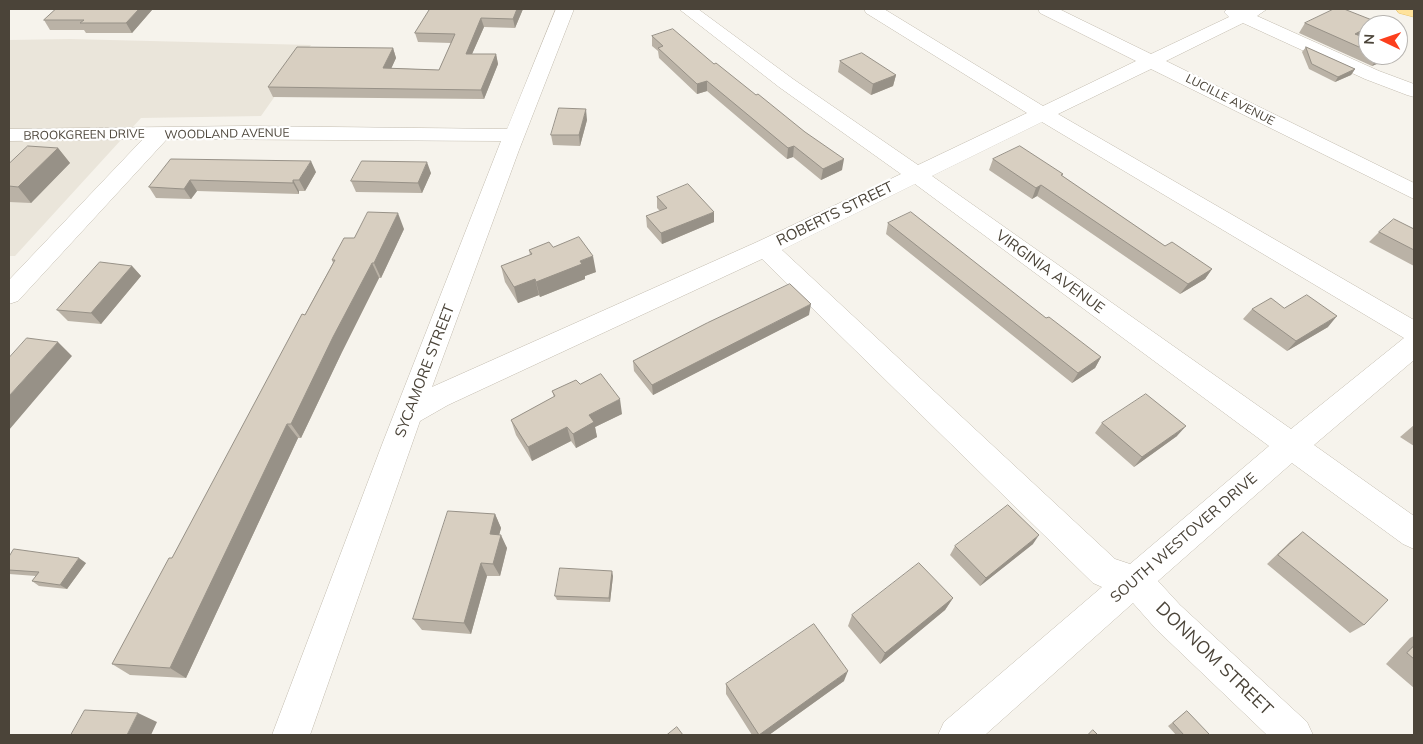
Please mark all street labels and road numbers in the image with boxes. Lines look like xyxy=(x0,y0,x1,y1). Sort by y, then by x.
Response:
street label: LUCILLE AVENUE xyxy=(1183,71,1277,129)
street label: WOODLAND AVENUE xyxy=(164,126,290,142)
street label: BROOKGREEN DRIVE xyxy=(23,127,145,143)
street label: ROBERTS STREET xyxy=(774,178,896,250)
street label: VIRGINIA AVENUE xyxy=(992,227,1108,317)
street label: SYCAMORE STREET xyxy=(391,302,459,440)
street label: SOUTH WESTOVER DRIVE xyxy=(1107,469,1261,607)
street label: DONNOM STREET xyxy=(1151,598,1277,720)

